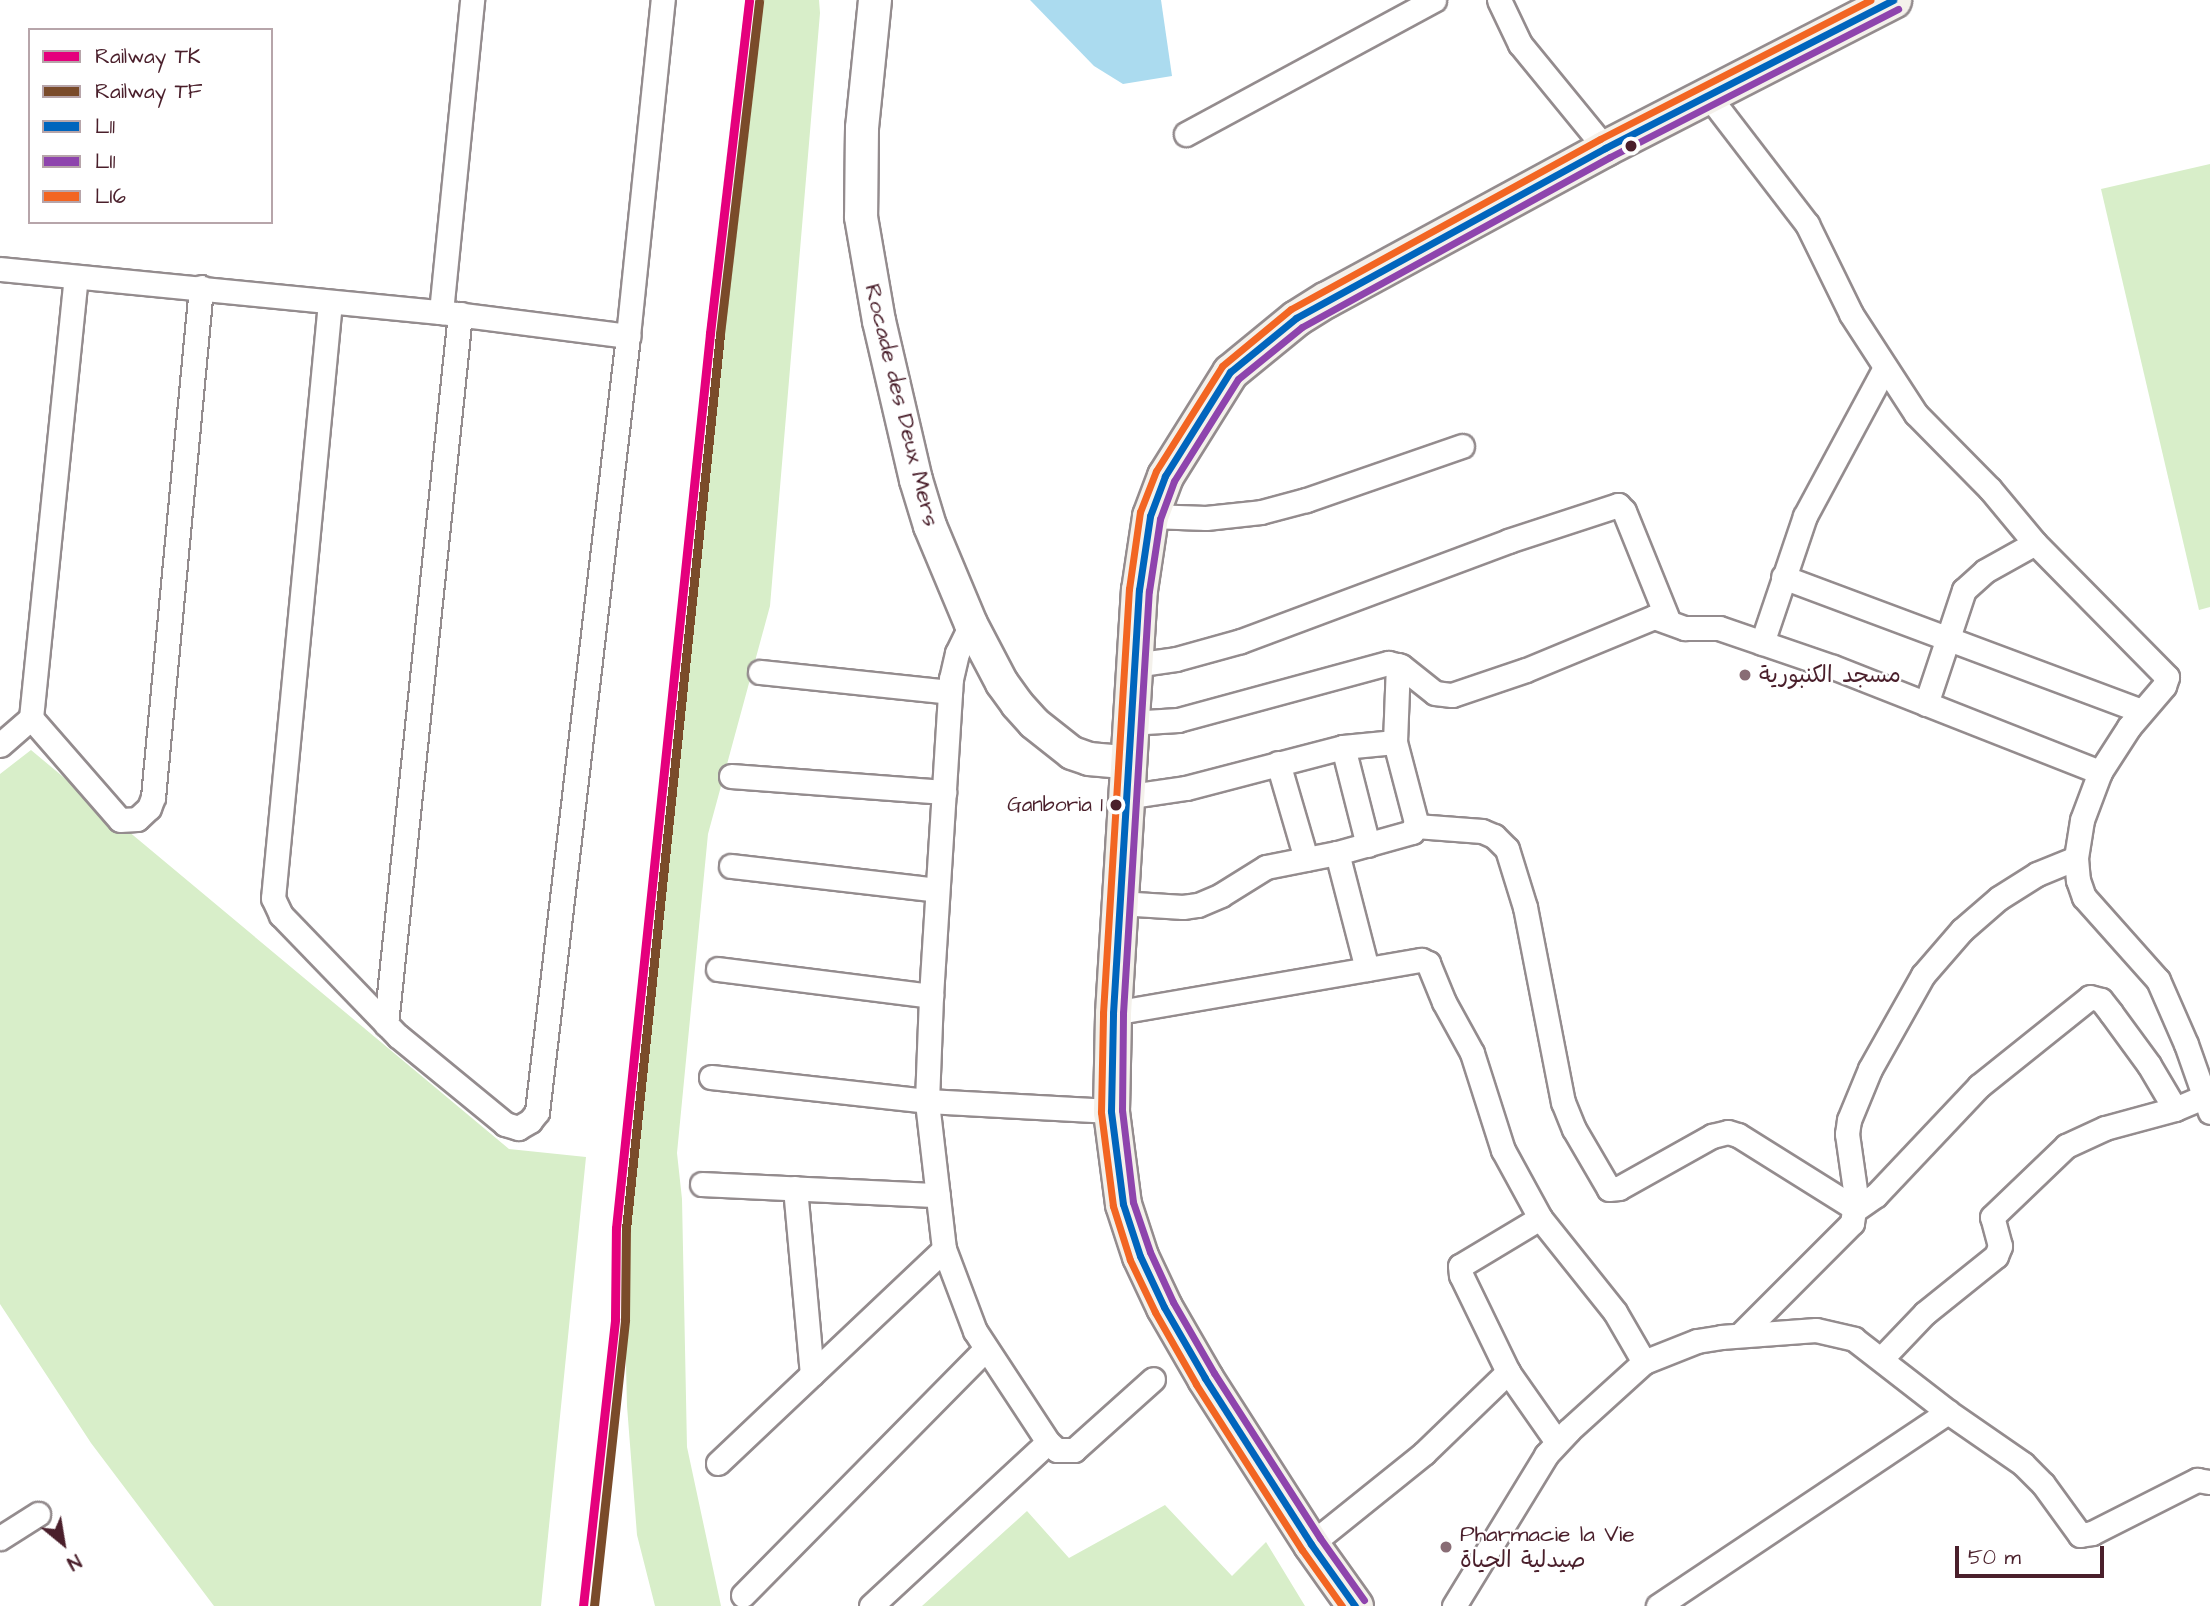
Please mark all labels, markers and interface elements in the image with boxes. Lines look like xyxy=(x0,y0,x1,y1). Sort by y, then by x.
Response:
legend xyxy=(28,28,273,224)
text: Railway TK xyxy=(95,42,201,71)
text: Railway TF xyxy=(95,77,202,106)
text: L11 xyxy=(95,112,115,141)
unlabelled marker xyxy=(1624,139,1638,153)
text: LI1 xyxy=(95,147,115,176)
text: LI6 xyxy=(95,182,126,211)
street label: Rocade des Deux Mers xyxy=(859,281,945,529)
place label: مسجد الكنبورية xyxy=(1759,661,1901,689)
marker: مسجد الكنبورية xyxy=(1737,667,1753,683)
place label: Ganboria 1 xyxy=(1007,792,1103,818)
marker: Ganboria 1 xyxy=(1109,798,1123,812)
north arrow xyxy=(28,1508,98,1578)
place label: Pharmacie la Vie صيدلية الحياة xyxy=(1460,1520,1635,1574)
scale bar xyxy=(1958,1532,2107,1576)
marker: Pharmacie la Vie صيدلية الحياة xyxy=(1438,1539,1454,1555)
text: 50 m xyxy=(1968,1543,2021,1572)
text: N xyxy=(62,1547,86,1576)

